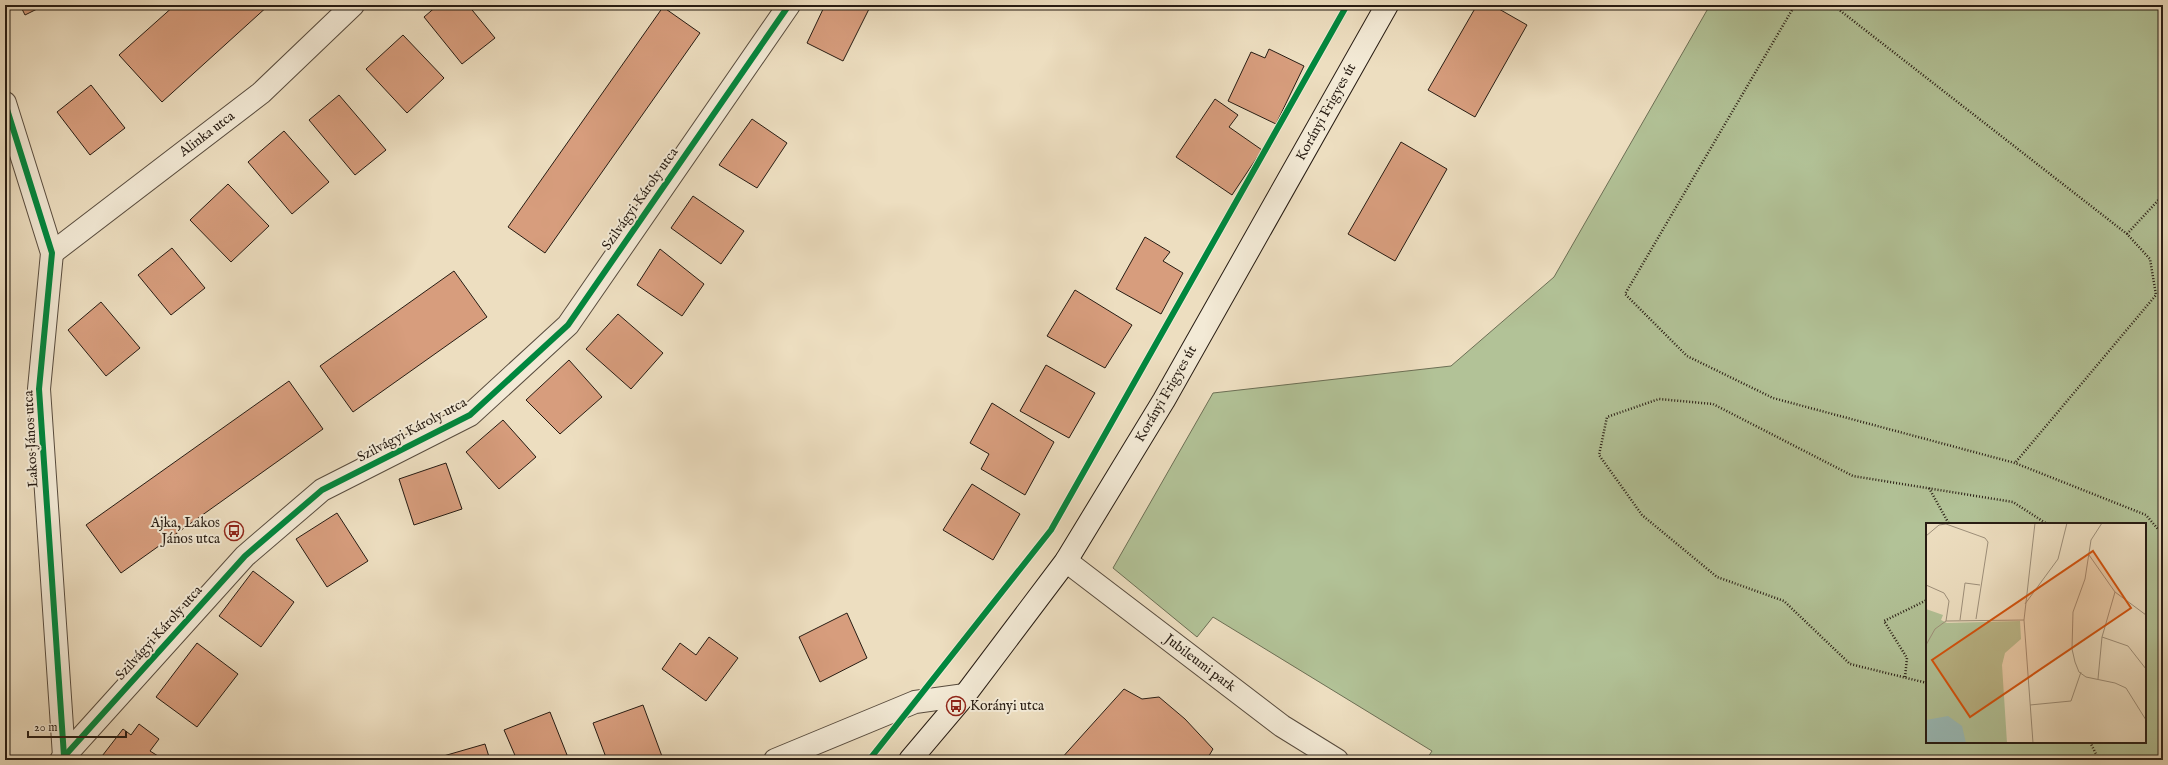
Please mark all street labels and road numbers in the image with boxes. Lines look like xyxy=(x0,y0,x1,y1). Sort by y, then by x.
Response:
street label: Korányi Frigyes út xyxy=(1292,60,1360,164)
street label: Alinka utca xyxy=(175,107,239,161)
street label: Szilvágyi Károly utca xyxy=(598,143,683,254)
street label: Korányi Frigyes út xyxy=(1131,342,1201,446)
street label: Lakos János utca xyxy=(19,389,43,488)
street label: Szilvágyi Károly utca xyxy=(354,393,471,466)
street label: Szilvágyi Károly utca xyxy=(112,581,207,684)
street label: Jubileumi park xyxy=(1159,629,1240,696)

